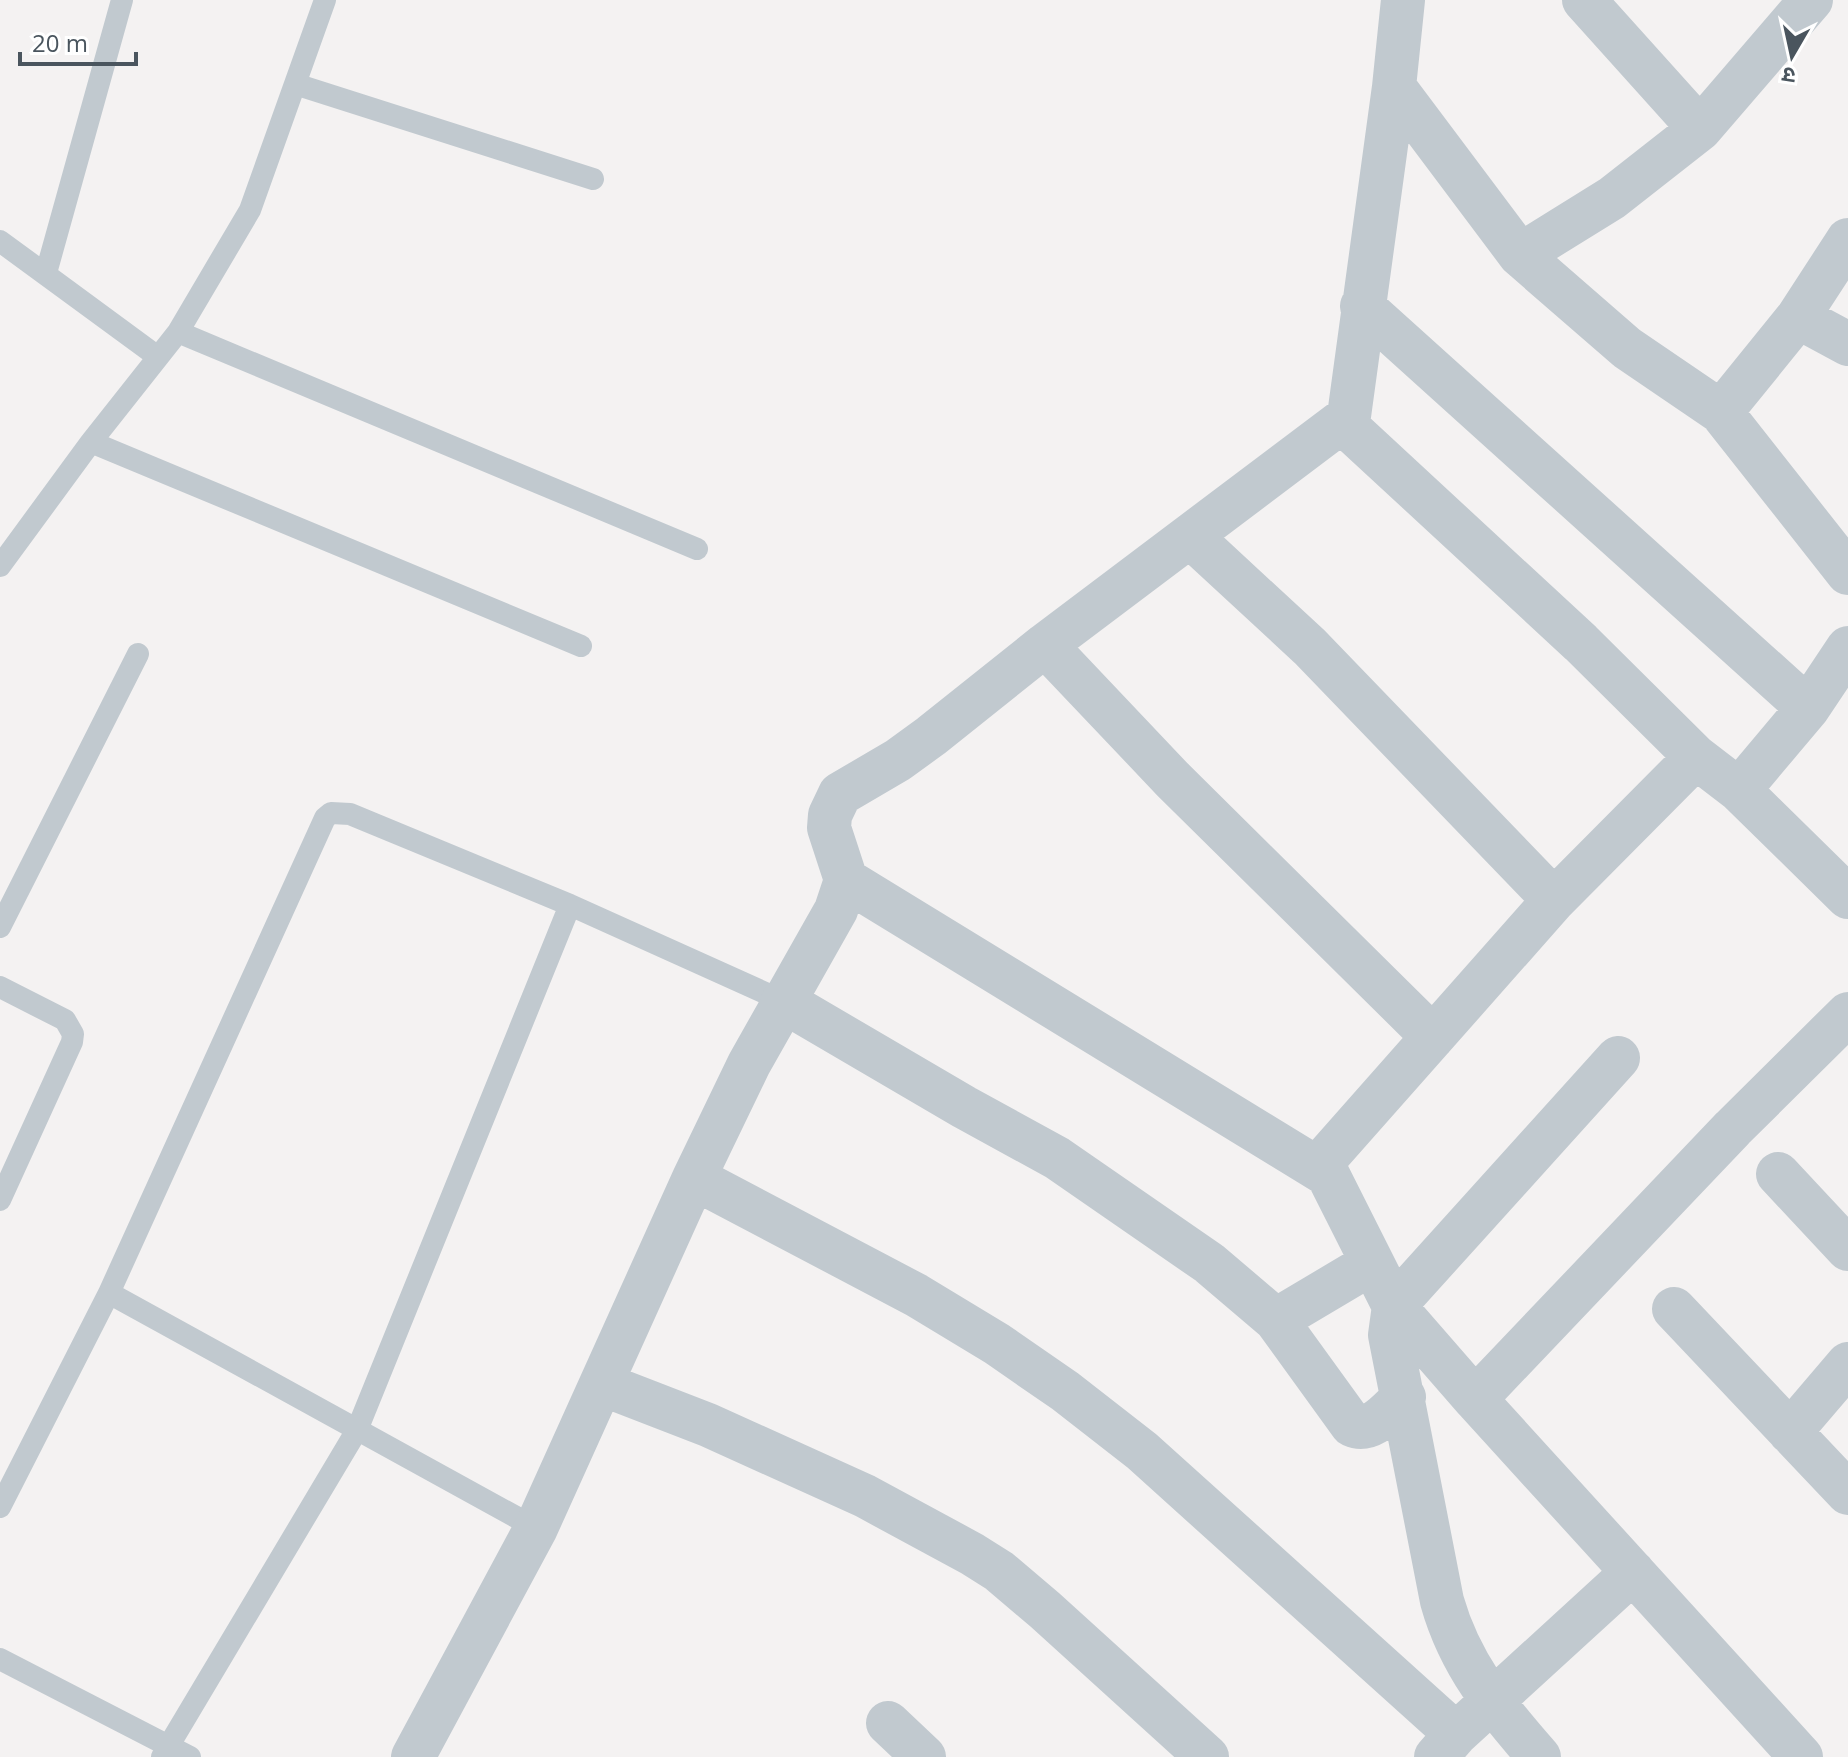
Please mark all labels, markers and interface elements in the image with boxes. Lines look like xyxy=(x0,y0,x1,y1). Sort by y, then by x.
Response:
scale bar xyxy=(20,16,136,66)
north arrow xyxy=(1752,16,1832,96)
text: 20 m xyxy=(32,26,88,59)
text: उ xyxy=(1779,61,1797,93)

